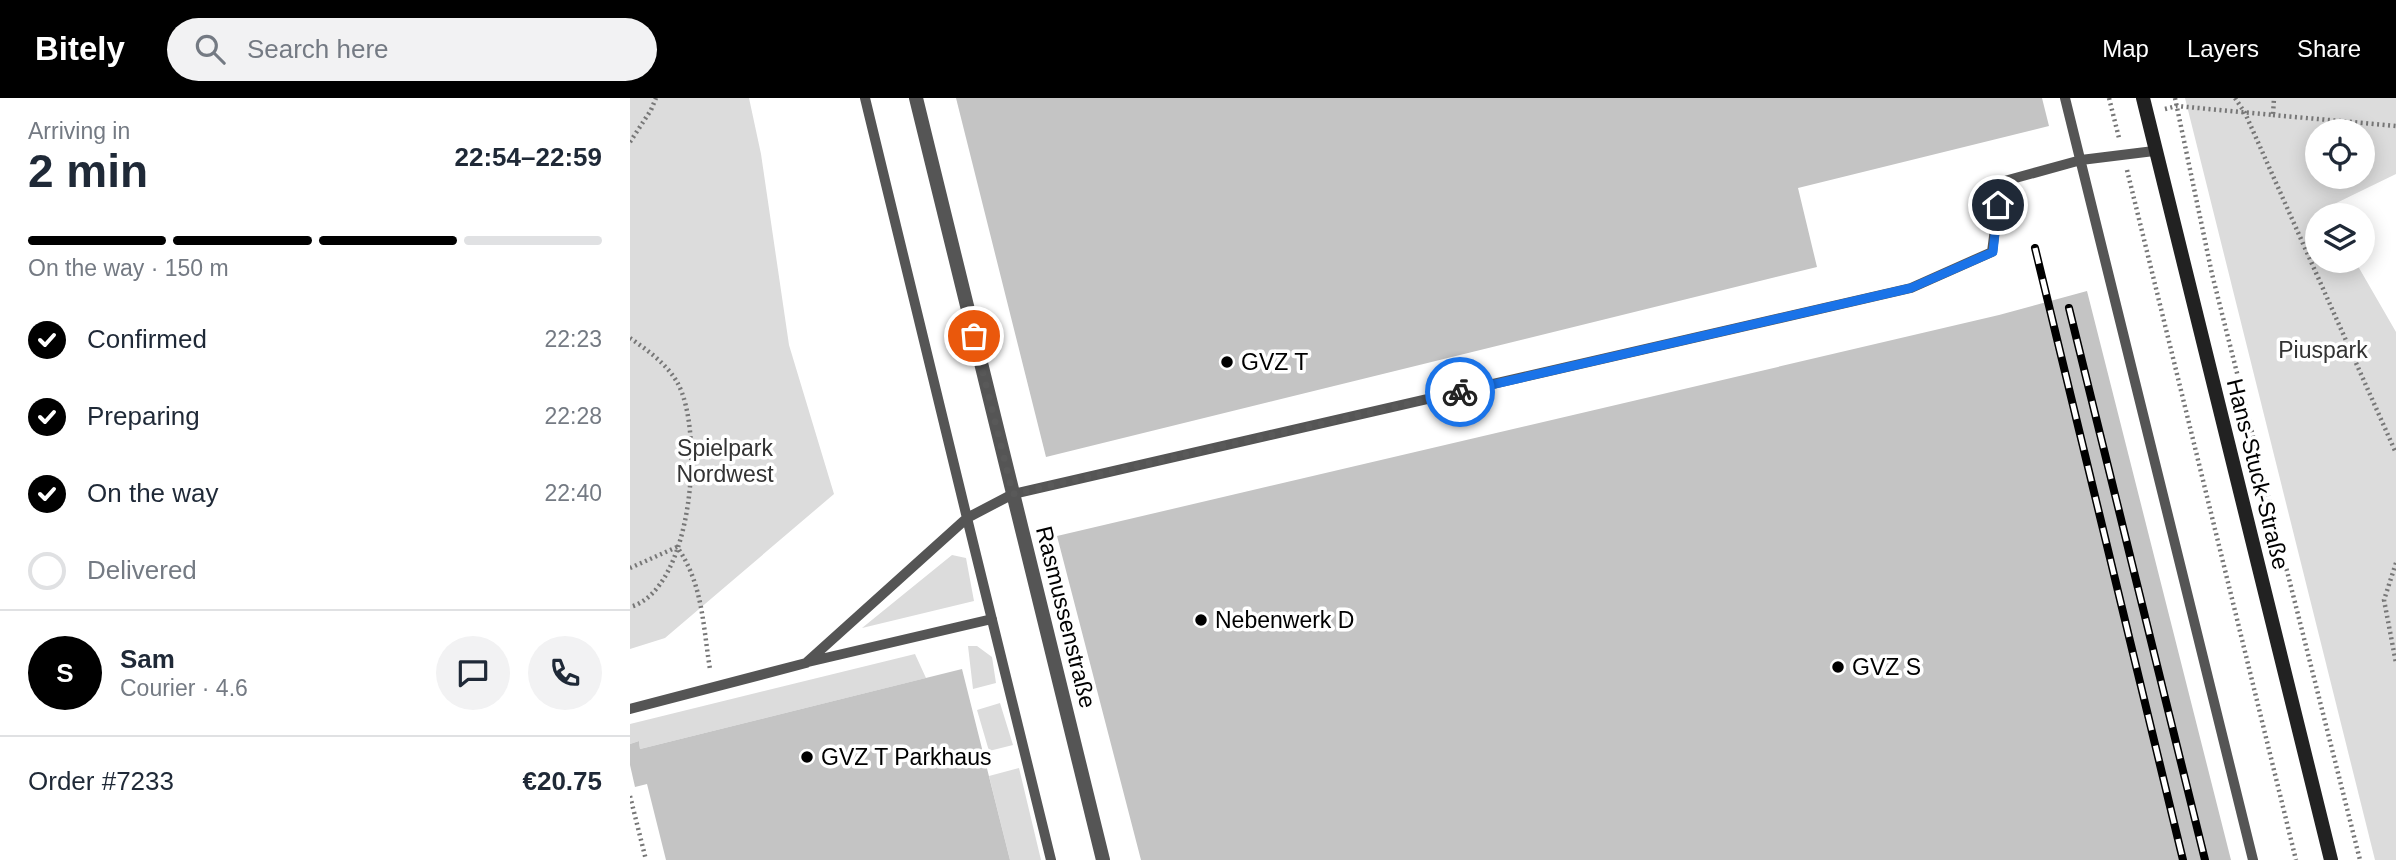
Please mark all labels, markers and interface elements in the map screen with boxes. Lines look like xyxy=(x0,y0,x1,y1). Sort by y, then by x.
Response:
search box xyxy=(167,18,657,81)
text: Bitely xyxy=(35,30,125,67)
icon: search xyxy=(191,30,229,68)
text: Search here xyxy=(247,34,389,64)
text: Map xyxy=(2102,35,2149,62)
text: Layers xyxy=(2187,35,2259,62)
text: Share xyxy=(2297,35,2361,62)
text: Arriving in xyxy=(28,118,130,144)
map controls xyxy=(2305,119,2375,273)
button: locate xyxy=(2305,119,2375,189)
text: 22:54–22:59 xyxy=(455,142,602,172)
text: 2 min xyxy=(28,145,148,197)
pin xyxy=(1968,175,2028,235)
icon: home xyxy=(1979,186,2017,224)
button: layers xyxy=(2305,203,2375,273)
text: On the way · 150 m xyxy=(28,255,229,281)
pin xyxy=(944,306,1004,366)
icon: bag xyxy=(955,317,993,355)
icon: check xyxy=(28,321,66,359)
text: Confirmed xyxy=(87,324,207,354)
text: 22:23 xyxy=(544,326,602,352)
park label: Piuspark xyxy=(2278,337,2368,363)
place label: GVZ T xyxy=(1241,349,1308,375)
marker: GVZ T xyxy=(1219,354,1235,370)
courier xyxy=(1425,357,1495,427)
icon: bike xyxy=(1441,373,1479,411)
street label: Hans-Stuck-Straße xyxy=(2222,376,2294,572)
icon: check xyxy=(28,398,66,436)
text: Preparing xyxy=(87,401,200,431)
text: 22:28 xyxy=(544,403,602,429)
park label: Spielpark Nordwest xyxy=(676,435,774,487)
icon: check xyxy=(28,475,66,513)
text: On the way xyxy=(87,478,219,508)
text: 22:40 xyxy=(544,480,602,506)
street label: Rasmussenstraße xyxy=(1031,523,1101,711)
text: Delivered xyxy=(87,555,197,585)
place label: Nebenwerk D xyxy=(1215,607,1354,633)
marker: Nebenwerk D xyxy=(1193,612,1209,628)
button: chat xyxy=(436,636,510,710)
button: phone xyxy=(528,636,602,710)
text: Sam xyxy=(120,644,175,674)
place label: GVZ S xyxy=(1852,654,1921,680)
text: S xyxy=(56,658,74,688)
marker: GVZ S xyxy=(1830,659,1846,675)
text: Courier · 4.6 xyxy=(120,675,248,701)
place label: GVZ T Parkhaus xyxy=(821,744,991,770)
marker: GVZ T Parkhaus xyxy=(799,749,815,765)
text: Order #7233 xyxy=(28,766,174,796)
text: €20.75 xyxy=(522,766,602,796)

